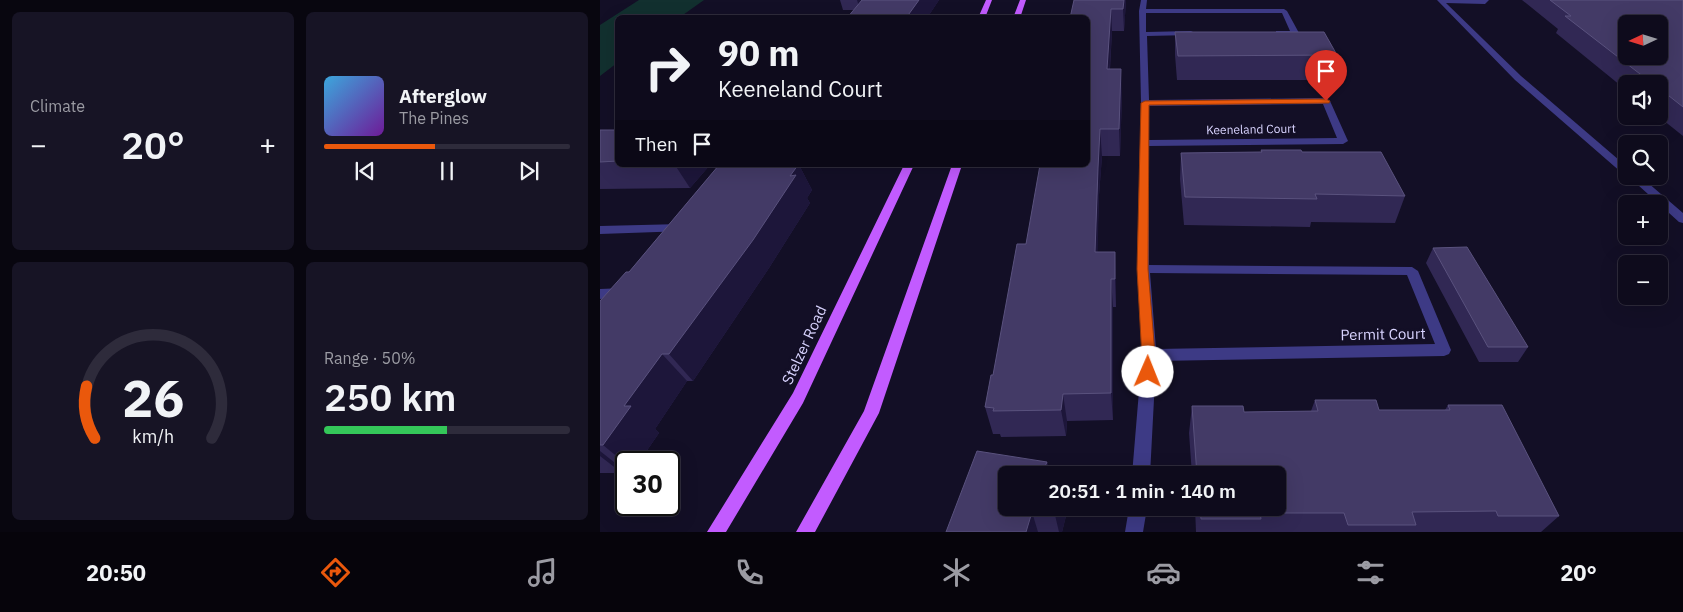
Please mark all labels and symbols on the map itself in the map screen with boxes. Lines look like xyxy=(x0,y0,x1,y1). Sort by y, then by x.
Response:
north arrow xyxy=(1618,15,1668,65)
pin xyxy=(1305,50,1347,101)
street label: Keeneland Court xyxy=(1206,121,1296,137)
street label: Stelzer Road xyxy=(777,303,831,387)
street label: Permit Court xyxy=(1340,324,1426,344)
position arrow xyxy=(1121,345,1173,397)
speed limit sign: 30 xyxy=(615,451,680,516)

